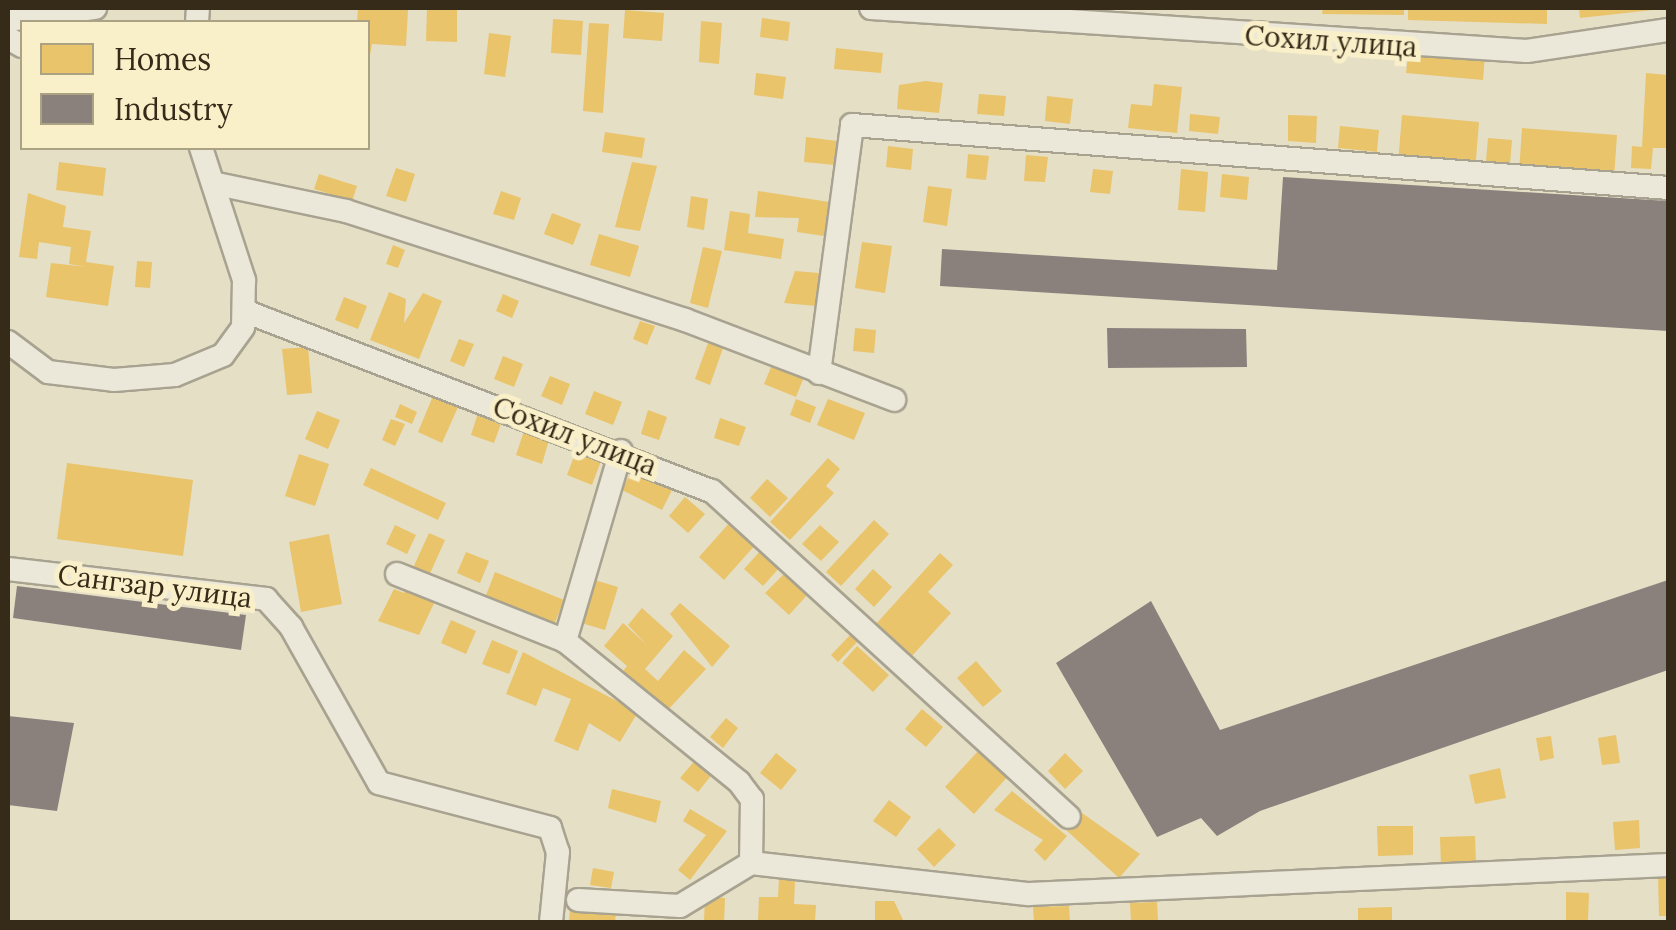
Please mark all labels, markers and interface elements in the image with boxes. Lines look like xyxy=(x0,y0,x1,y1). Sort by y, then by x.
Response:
street label: Сохил улица xyxy=(1244,18,1418,64)
legend xyxy=(20,20,370,150)
text: Homes xyxy=(114,40,211,78)
text: Industry xyxy=(114,90,233,128)
street label: Сохил улица xyxy=(488,389,662,483)
street label: Сангзар улица xyxy=(56,557,254,615)

